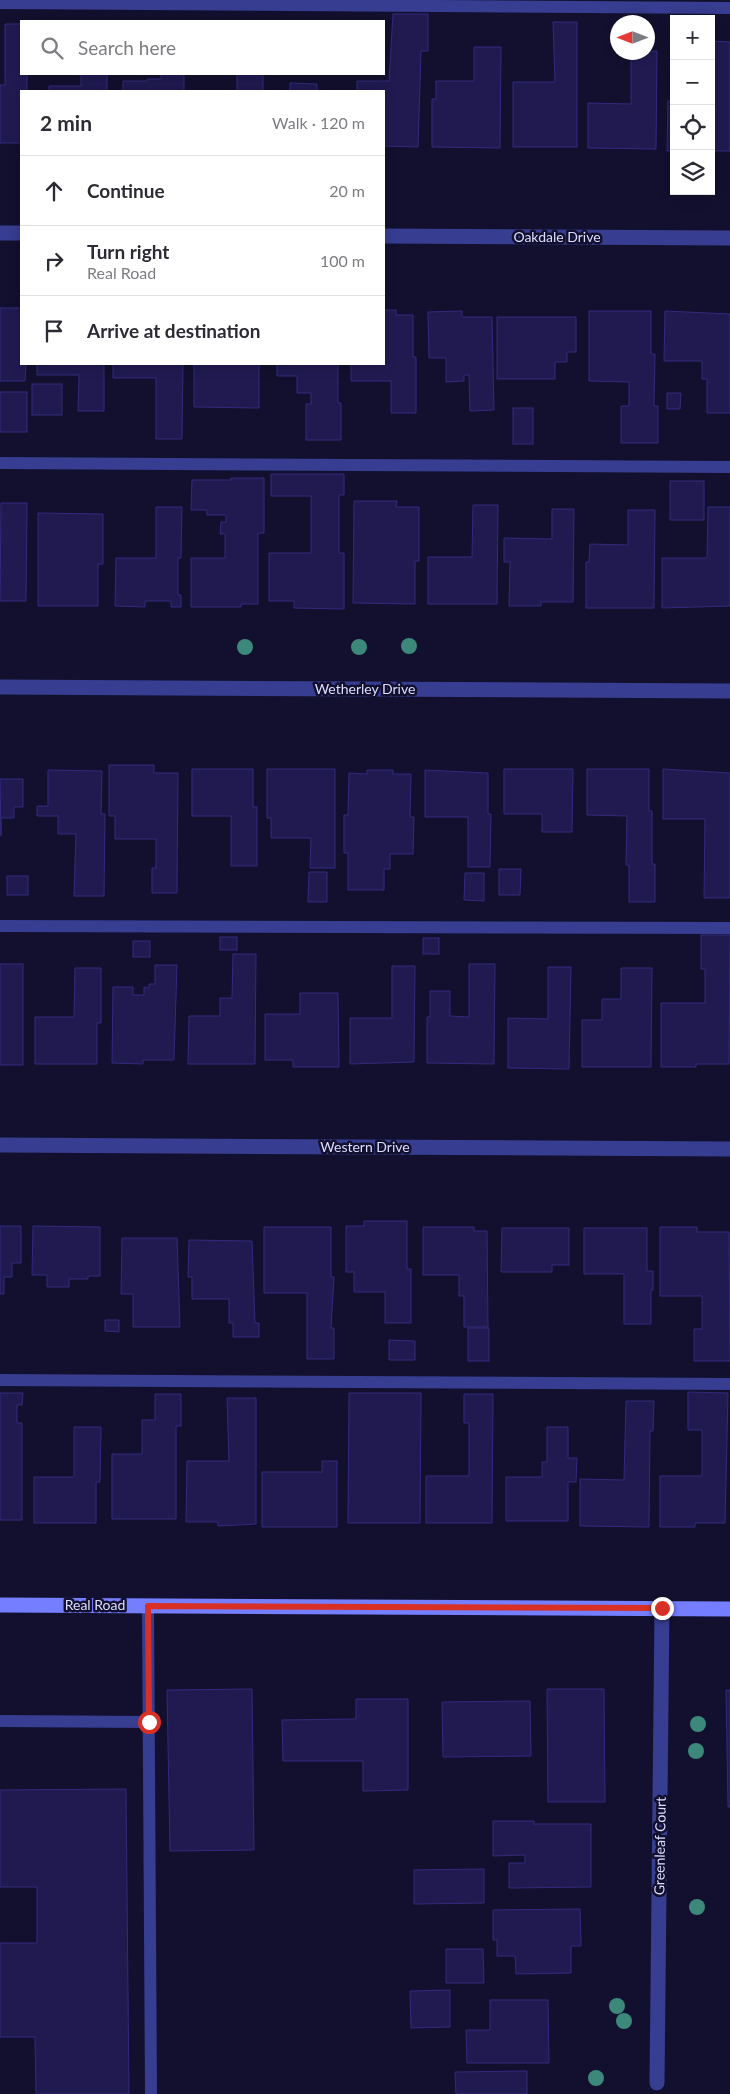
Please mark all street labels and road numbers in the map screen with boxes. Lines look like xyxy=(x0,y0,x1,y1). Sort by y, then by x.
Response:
street label: Oakdale Drive xyxy=(513,228,601,245)
street label: Wetherley Drive xyxy=(315,680,415,697)
street label: Western Drive xyxy=(320,1138,410,1155)
street label: Real Road xyxy=(65,1596,125,1613)
street label: Greenleaf Court xyxy=(650,1797,669,1895)

